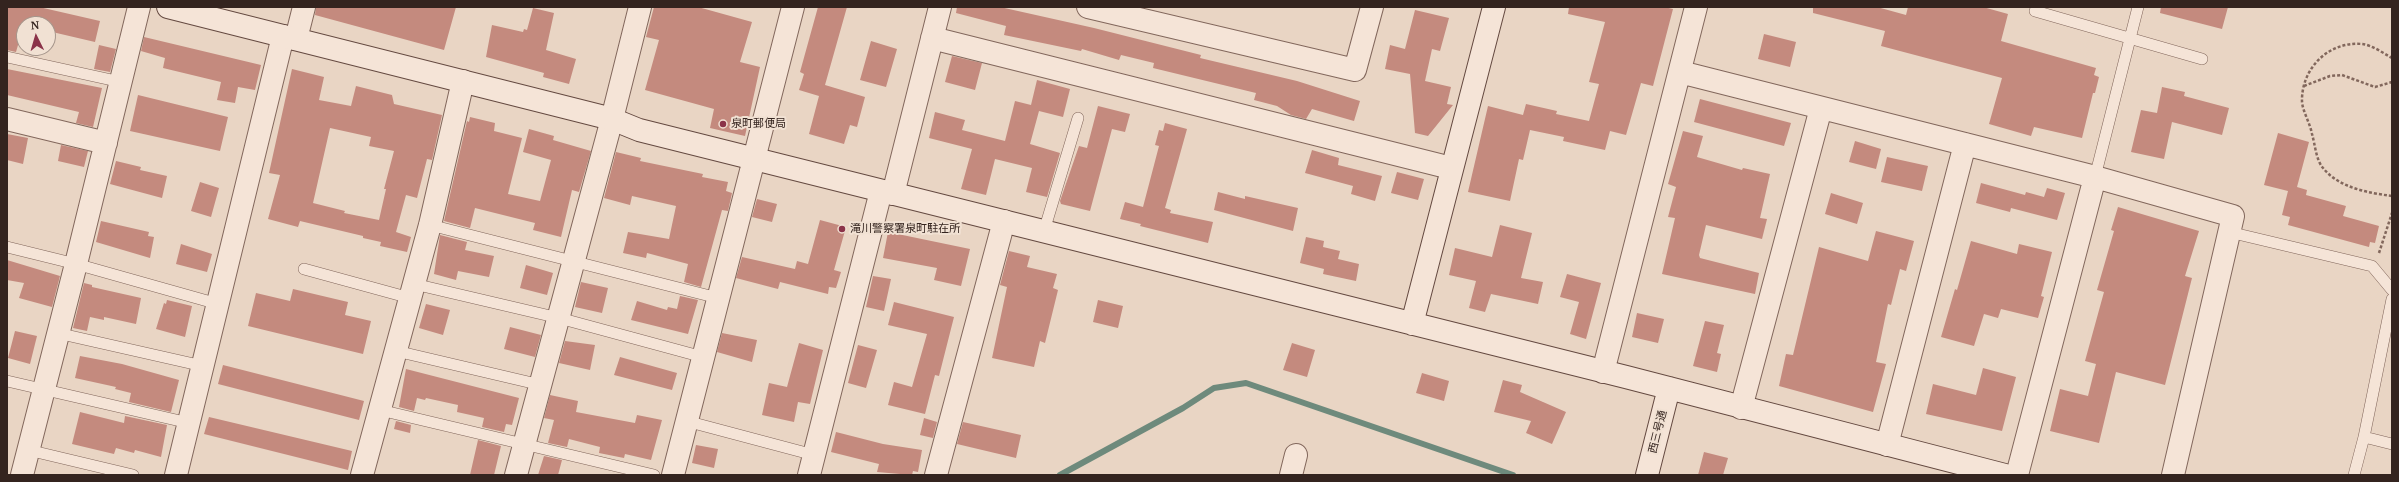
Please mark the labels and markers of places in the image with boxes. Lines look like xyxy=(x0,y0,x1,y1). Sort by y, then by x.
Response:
place label: 泉町郵便局 xyxy=(731,117,786,131)
marker: 泉町郵便局 xyxy=(718,119,728,129)
place label: 滝川警察署泉町駐在所 xyxy=(850,222,960,236)
marker: 滝川警察署泉町駐在所 xyxy=(837,224,847,234)

